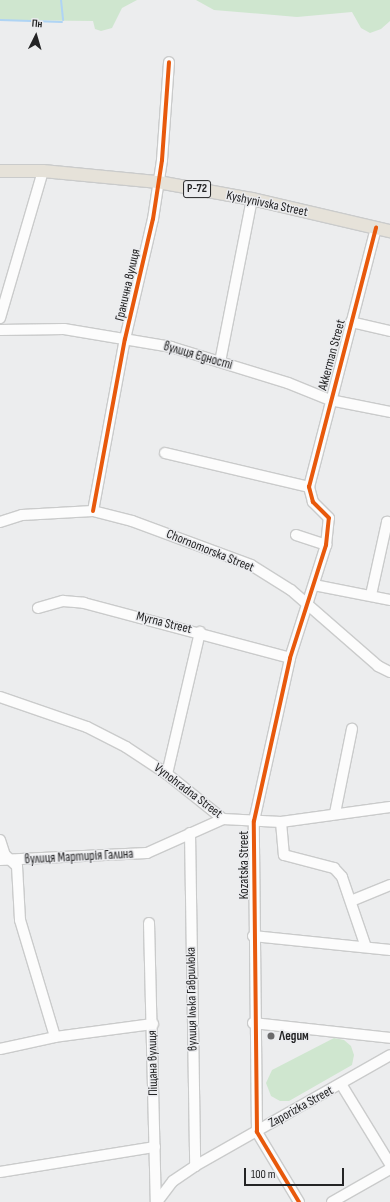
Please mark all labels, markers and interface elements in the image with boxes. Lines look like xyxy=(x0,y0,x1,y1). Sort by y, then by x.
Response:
north arrow xyxy=(16,16,56,56)
text: Пн xyxy=(31,17,43,30)
road number: Р-72 xyxy=(183,179,211,199)
street label: Kyshynivska Street xyxy=(225,188,309,220)
street label: Гранична вулиця xyxy=(112,247,144,323)
street label: Akkerman Street xyxy=(315,318,349,392)
street label: вулиця Єдності xyxy=(162,339,234,373)
street label: Chornomorska Street xyxy=(164,526,256,576)
street label: Myrna Street xyxy=(135,609,193,637)
street label: Vynohradna Street xyxy=(151,760,225,822)
street label: Kozatska Street xyxy=(236,831,252,899)
street label: вулиця Мартирія Галина xyxy=(24,846,134,868)
street label: вулиця Ілька Гаврилюка xyxy=(183,947,201,1051)
place label: Ледим xyxy=(279,1028,309,1044)
street label: Піщана вулиця xyxy=(145,1030,161,1096)
marker: Ледим xyxy=(266,1031,276,1041)
street label: Zaporizka Street xyxy=(266,1083,336,1131)
scale bar xyxy=(246,1160,346,1186)
text: 100 m xyxy=(251,1167,276,1182)

